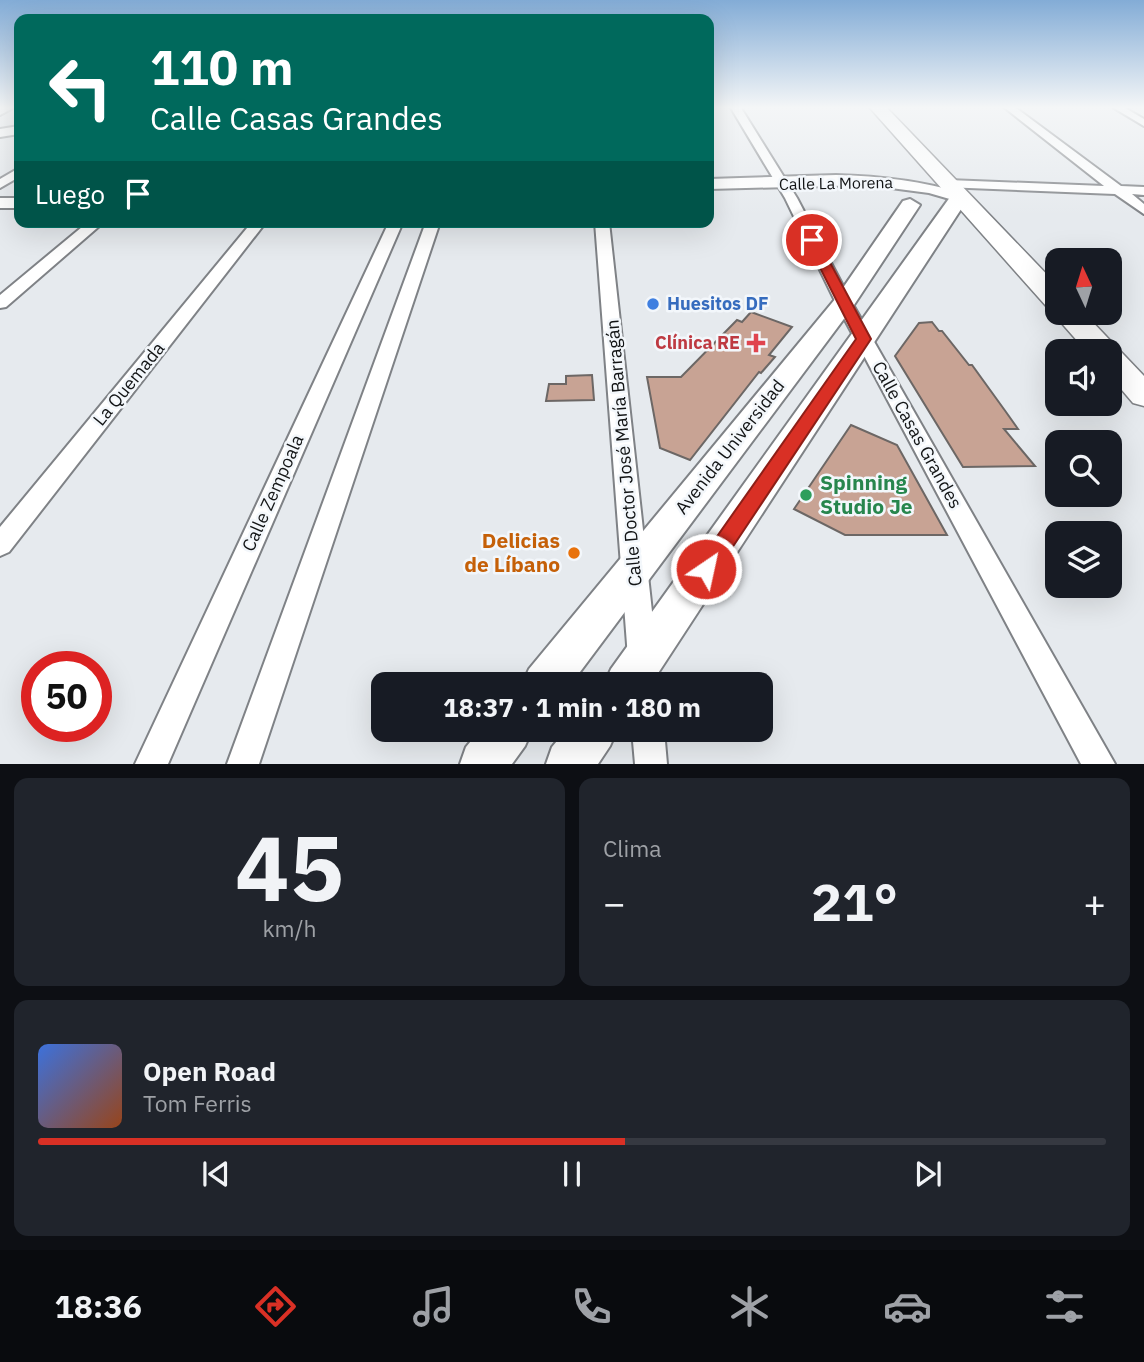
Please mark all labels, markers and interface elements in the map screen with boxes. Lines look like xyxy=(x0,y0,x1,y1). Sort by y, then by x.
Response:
text: 110 m xyxy=(150,35,294,98)
icon: left xyxy=(35,42,126,133)
text: Calle Casas Grandes xyxy=(150,97,443,139)
street label: Calle La Morena xyxy=(779,172,894,194)
icon: arrive xyxy=(119,175,157,213)
text: Luego xyxy=(35,177,105,211)
pin xyxy=(782,210,842,270)
icon: arrive xyxy=(793,221,831,259)
north arrow xyxy=(1045,248,1122,326)
map controls xyxy=(1045,248,1122,598)
place label: Huesitos DF xyxy=(667,292,768,315)
marker: Huesitos DF xyxy=(645,296,661,312)
street label: Calle Doctor José María Barragán xyxy=(600,319,647,587)
place label: Clínica RE xyxy=(655,331,740,354)
marker: Clínica RE xyxy=(746,333,766,353)
street label: La Quemada xyxy=(88,337,170,430)
button: sound xyxy=(1045,339,1122,416)
street label: Calle Casas Grandes xyxy=(867,357,967,512)
street label: Avenida Universidad xyxy=(670,375,789,519)
button: search xyxy=(1045,430,1122,507)
street label: Calle Zempoala xyxy=(237,431,309,555)
place label: Spinning Studio Je xyxy=(820,468,913,520)
marker: Spinning Studio Je xyxy=(798,487,814,503)
button: layers xyxy=(1045,521,1122,598)
place label: Delicias de Líbano xyxy=(464,526,560,578)
position arrow xyxy=(669,532,743,606)
marker: Delicias de Líbano xyxy=(566,545,582,561)
speed limit sign: 50 xyxy=(21,651,112,742)
text: 18:37 · 1 min · 180 m xyxy=(443,690,701,724)
text: 45 xyxy=(235,808,344,926)
text: Clima xyxy=(603,833,662,863)
text: 21° xyxy=(811,868,898,935)
text: − xyxy=(603,878,626,927)
text: + xyxy=(1083,878,1106,927)
text: km/h xyxy=(262,913,317,943)
text: Open Road xyxy=(143,1054,276,1088)
text: Tom Ferris xyxy=(143,1088,252,1118)
icon: previous xyxy=(197,1155,235,1193)
icon: pause xyxy=(553,1155,591,1193)
icon: next xyxy=(909,1155,947,1193)
icon: directions xyxy=(251,1282,300,1331)
icon: music xyxy=(409,1282,458,1331)
icon: phone xyxy=(567,1282,616,1331)
icon: climate xyxy=(725,1282,774,1331)
icon: car xyxy=(883,1282,932,1331)
icon: filters xyxy=(1040,1282,1089,1331)
text: 18:36 xyxy=(54,1285,142,1327)

